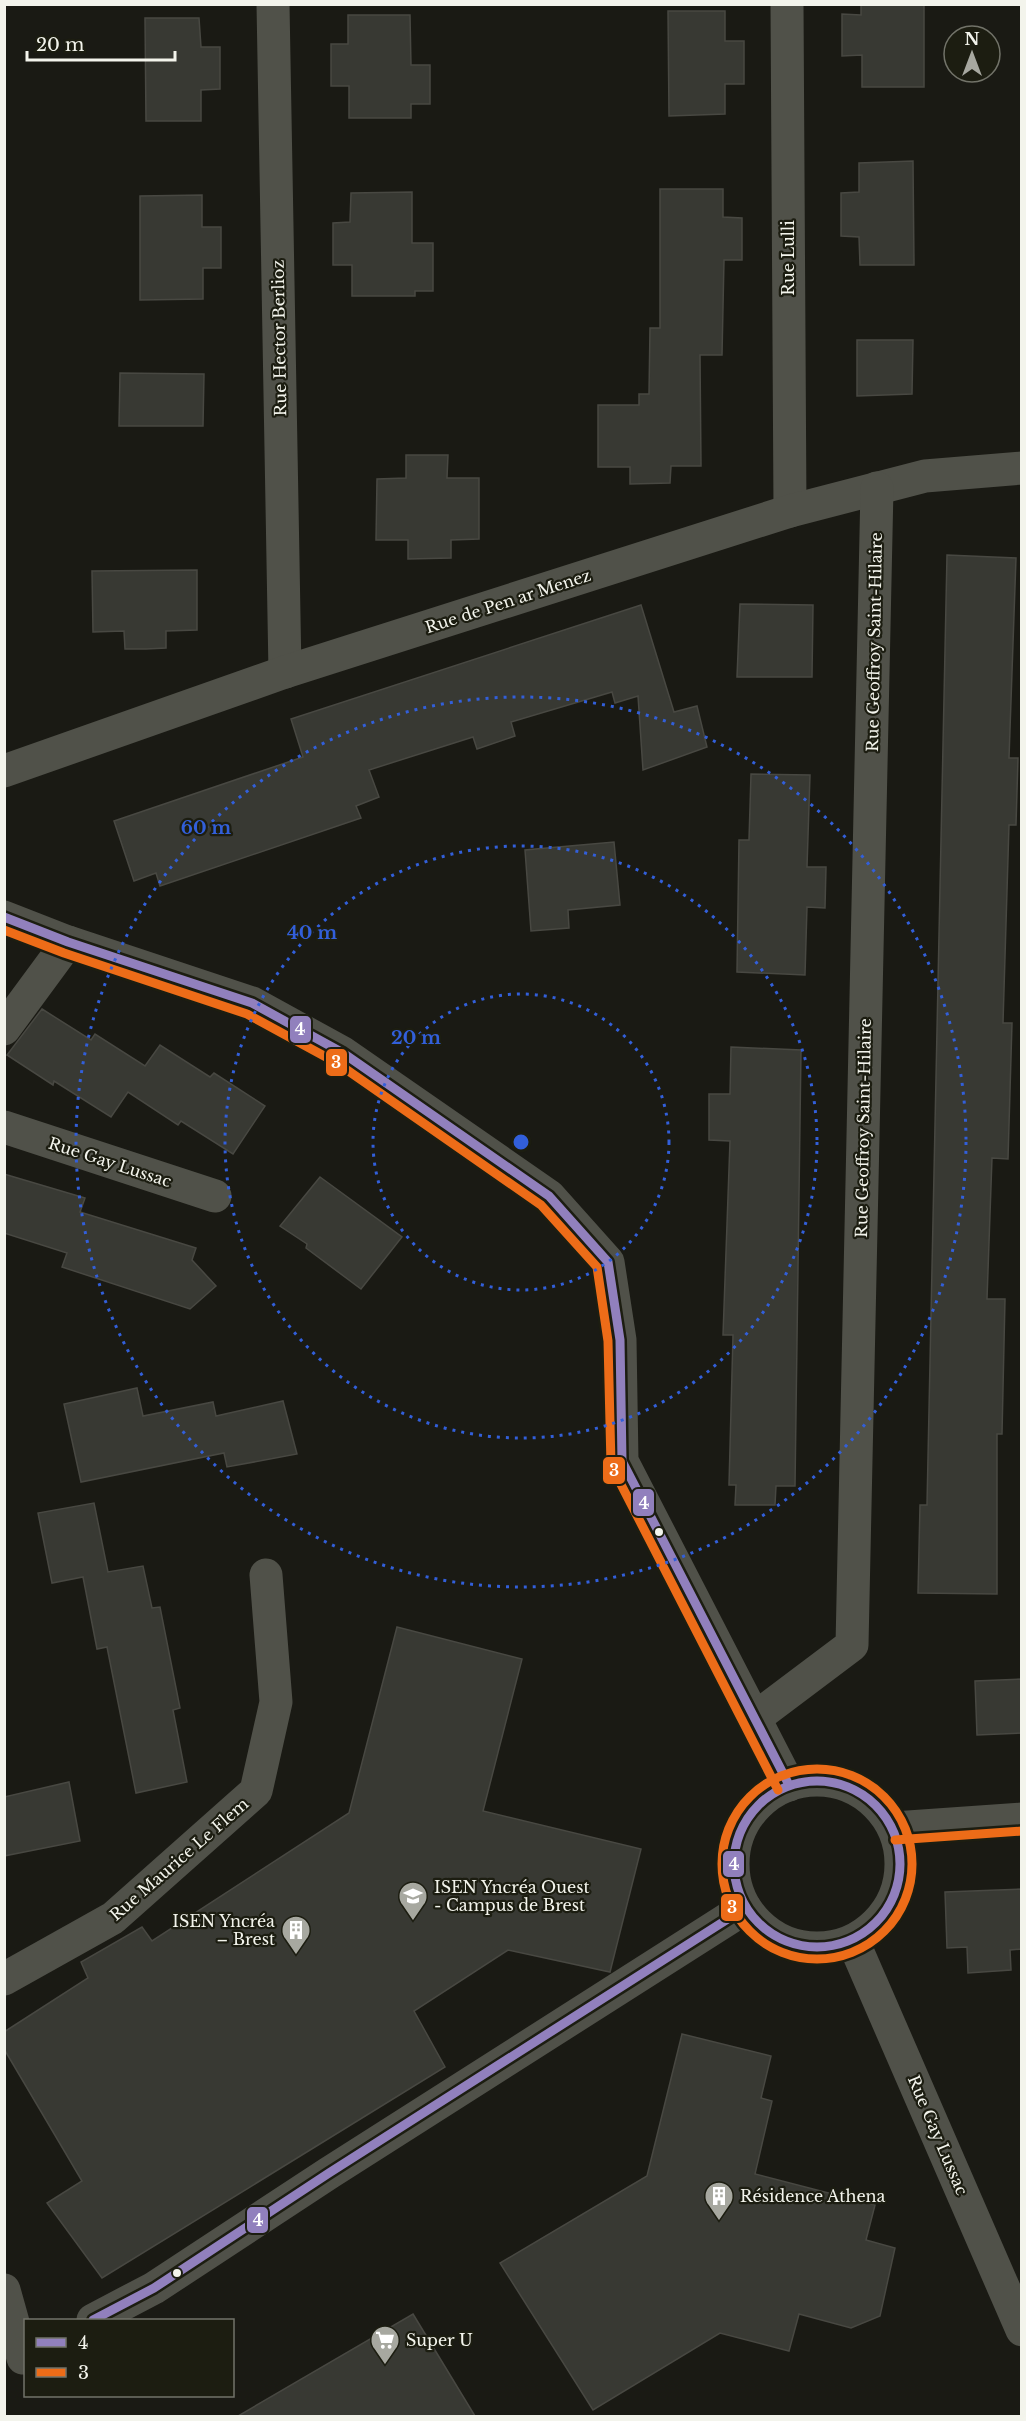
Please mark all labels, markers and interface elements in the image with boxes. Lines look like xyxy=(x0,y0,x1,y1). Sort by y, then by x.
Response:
scale bar xyxy=(27,24,176,62)
north arrow xyxy=(942,24,1002,84)
text: N xyxy=(964,29,980,49)
text: 20 m xyxy=(36,34,84,56)
street label: Rue Lulli xyxy=(778,220,798,296)
street label: Rue Hector Berlioz xyxy=(268,259,290,416)
street label: Rue Geoffroy Saint-Hilaire xyxy=(862,532,886,752)
street label: Rue de Pen ar Menez xyxy=(423,565,593,637)
text: 60 m xyxy=(181,817,231,839)
text: 40 m xyxy=(287,922,337,944)
line badge: 4 xyxy=(289,1015,312,1044)
street label: Rue Geoffroy Saint-Hilaire xyxy=(851,1018,875,1238)
text: 4 xyxy=(295,1019,305,1039)
text: 20 m xyxy=(391,1027,441,1049)
line badge: 3 xyxy=(325,1048,348,1077)
text: 3 xyxy=(331,1052,341,1072)
centre of rings xyxy=(511,1132,531,1152)
street label: Rue Gay Lussac xyxy=(46,1133,174,1191)
line badge: 3 xyxy=(602,1456,626,1485)
text: 3 xyxy=(609,1460,619,1480)
line badge: 4 xyxy=(632,1488,655,1517)
text: 4 xyxy=(639,1493,649,1513)
unlabelled marker xyxy=(653,1526,665,1538)
street label: Rue Maurice Le Flem xyxy=(106,1793,252,1925)
line badge: 4 xyxy=(722,1850,745,1878)
text: 4 xyxy=(729,1854,739,1874)
place label: ISEN Yncréa Ouest - Campus de Brest xyxy=(434,1877,589,1915)
school or university icon: ISEN Yncréa Ouest - Campus de Brest xyxy=(397,1880,429,1922)
line badge: 3 xyxy=(720,1893,744,1922)
text: 3 xyxy=(727,1897,737,1917)
place label: ISEN Yncréa – Brest xyxy=(172,1911,275,1949)
building icon: ISEN Yncréa – Brest xyxy=(280,1914,312,1956)
street label: Rue Gay Lussac xyxy=(904,2072,972,2198)
building icon: Résidence Athena xyxy=(703,2180,735,2222)
place label: Résidence Athena xyxy=(740,2186,886,2206)
line badge: 4 xyxy=(246,2206,269,2234)
text: 4 xyxy=(253,2210,263,2230)
unlabelled marker xyxy=(171,2267,183,2279)
legend xyxy=(24,2319,234,2397)
supermarket icon: Super U xyxy=(369,2324,401,2366)
place label: Super U xyxy=(406,2330,473,2350)
text: 4 xyxy=(78,2332,89,2354)
text: 3 xyxy=(78,2362,89,2384)

